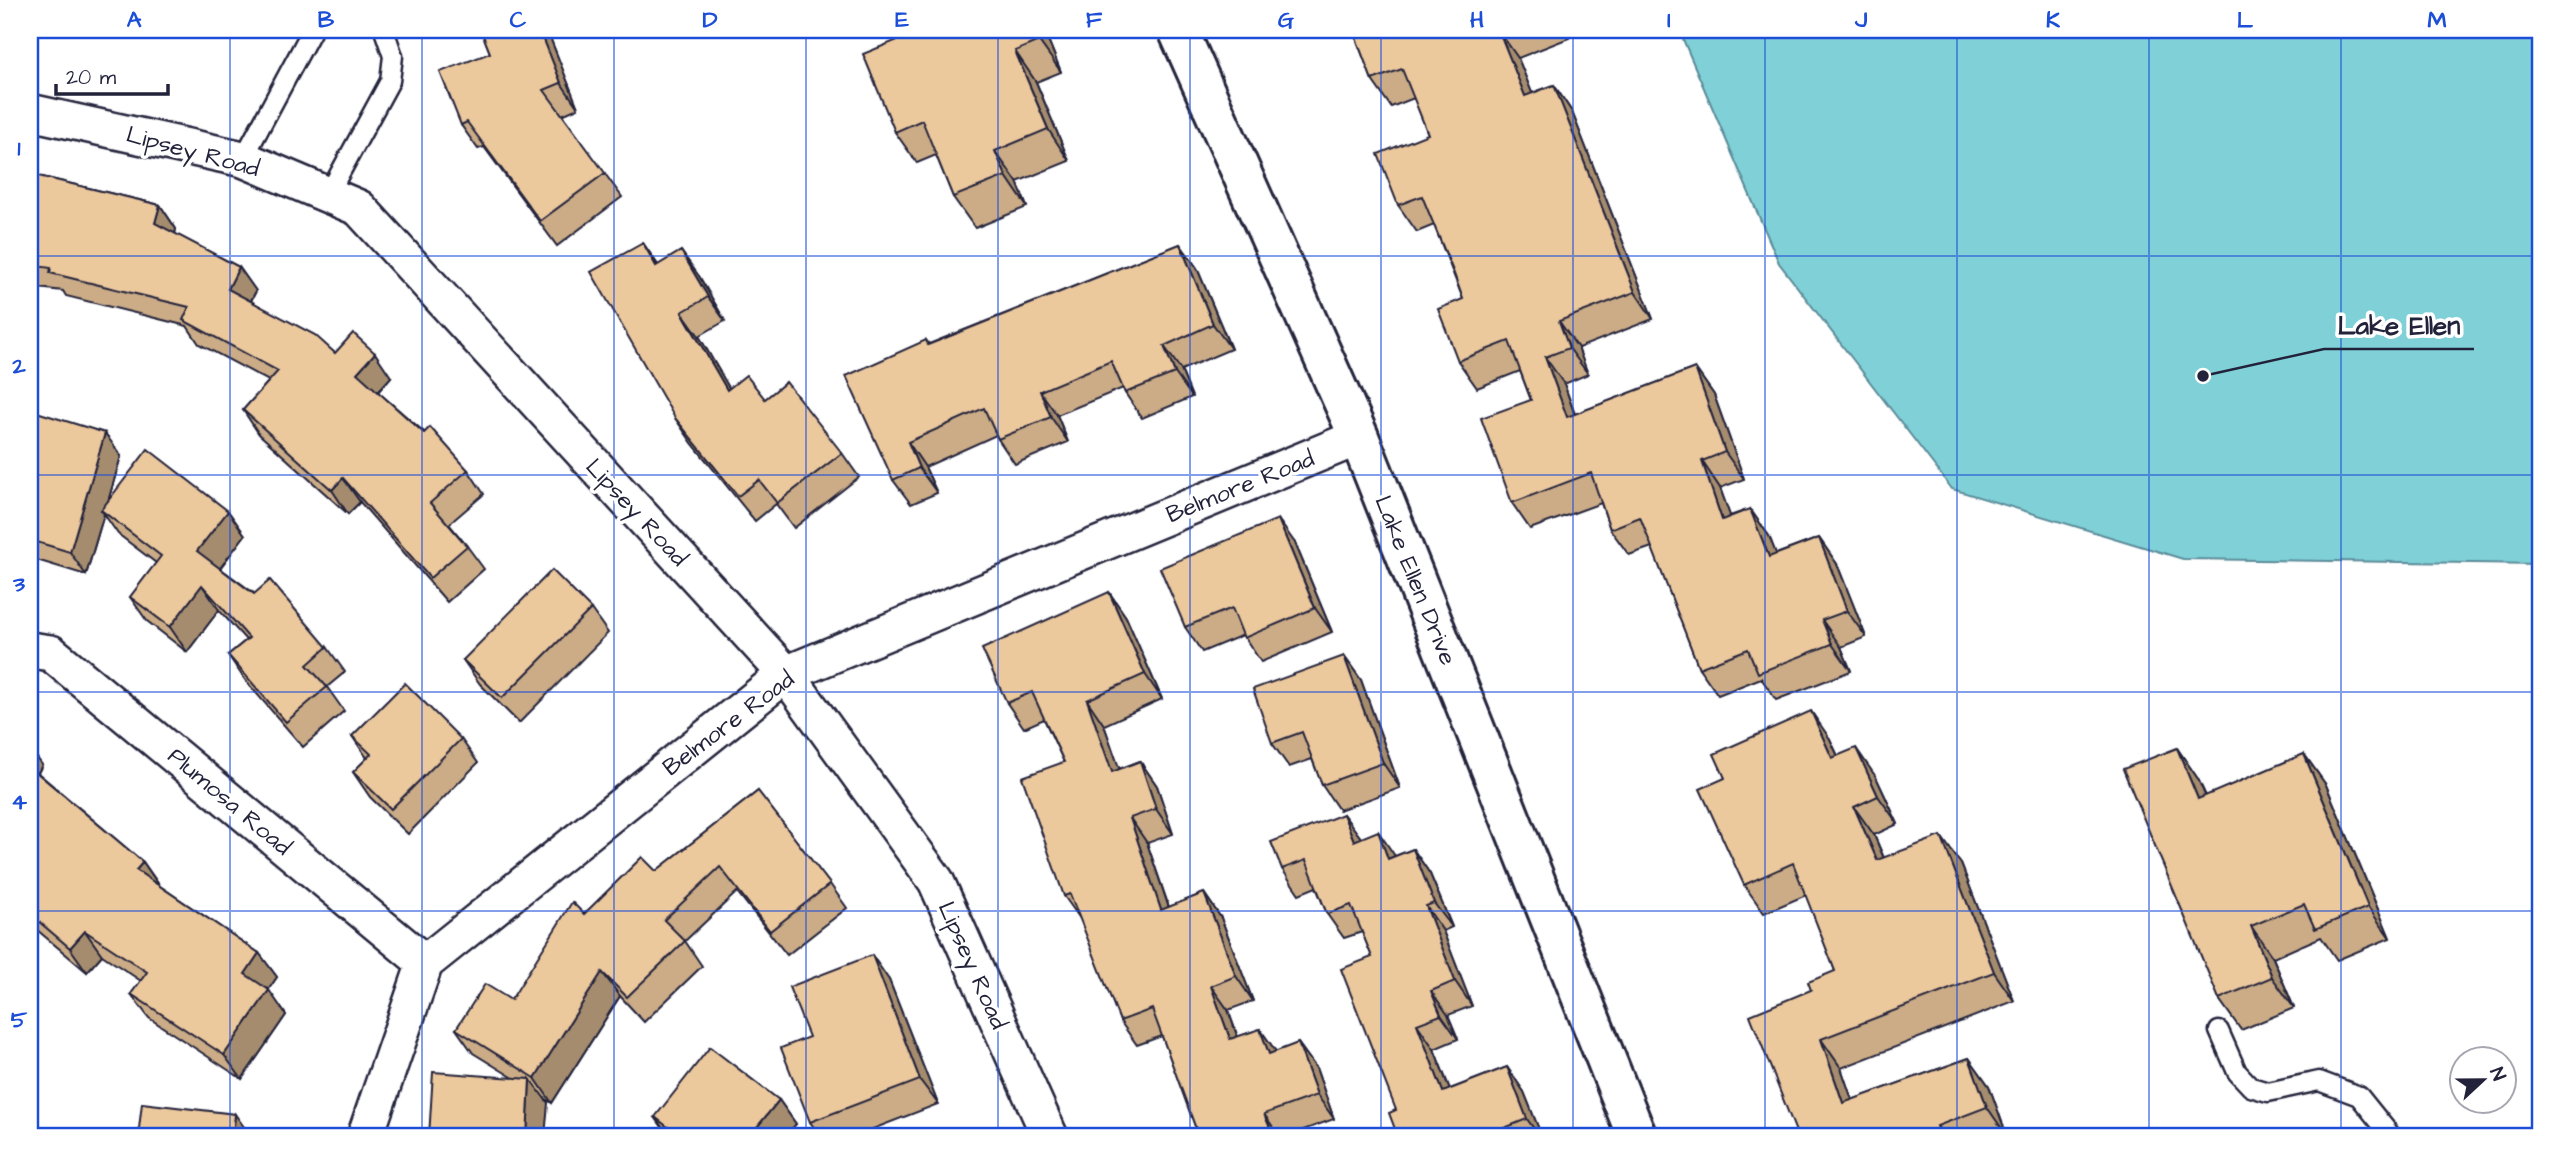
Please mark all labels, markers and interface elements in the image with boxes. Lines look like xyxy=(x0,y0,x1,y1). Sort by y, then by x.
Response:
text: A xyxy=(127,4,142,36)
text: B xyxy=(318,4,335,36)
text: C xyxy=(510,4,527,36)
text: D xyxy=(703,4,718,36)
text: E xyxy=(895,4,909,36)
text: F xyxy=(1086,4,1103,36)
text: G xyxy=(1278,4,1294,36)
text: H xyxy=(1470,4,1484,36)
text: I xyxy=(1667,4,1671,36)
text: J xyxy=(1854,4,1868,36)
text: K xyxy=(2046,4,2061,36)
text: L xyxy=(2237,4,2253,36)
text: M xyxy=(2427,4,2447,36)
scale bar xyxy=(56,52,168,96)
text: 20 m xyxy=(66,63,117,92)
street label: Lipsey Road xyxy=(122,118,263,187)
text: 1 xyxy=(18,132,21,164)
callout: Lake Ellen xyxy=(2324,302,2474,349)
text: Lake Ellen xyxy=(2338,308,2460,344)
text: 2 xyxy=(11,350,26,382)
street label: Belmore Road xyxy=(1161,442,1320,532)
street label: Lipsey Road xyxy=(577,451,695,575)
street label: Lake Ellen Drive xyxy=(1366,490,1465,670)
text: 3 xyxy=(12,568,25,600)
street label: Belmore Road xyxy=(656,663,802,785)
street label: Plumosa Road xyxy=(160,740,299,864)
text: 4 xyxy=(11,786,27,818)
street label: Lipsey Road xyxy=(928,896,1015,1035)
text: 5 xyxy=(11,1004,28,1036)
north arrow xyxy=(2448,1044,2518,1114)
text: N xyxy=(2483,1064,2512,1085)

